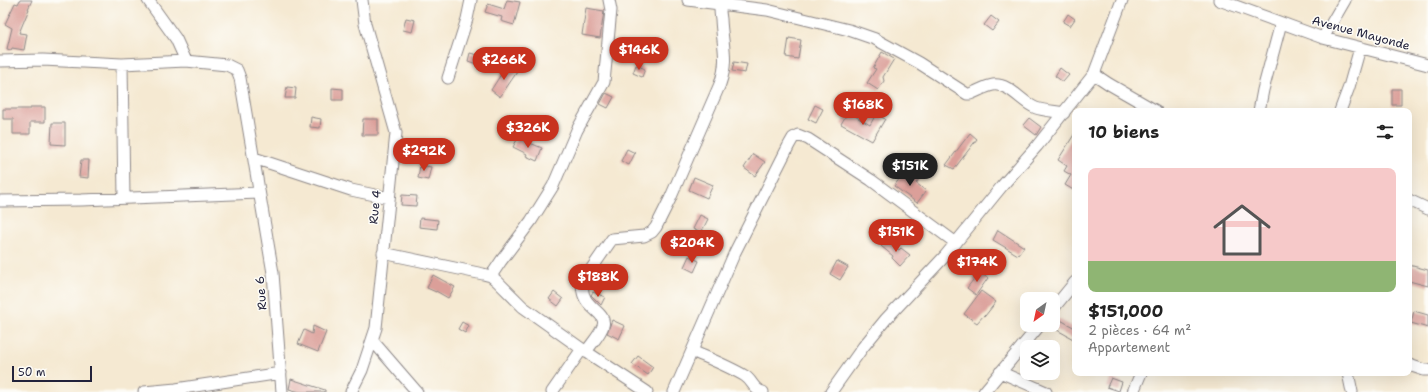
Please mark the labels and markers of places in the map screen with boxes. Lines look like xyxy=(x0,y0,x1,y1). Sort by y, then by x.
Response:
pin: $146K xyxy=(611,37,667,71)
pin: $266K xyxy=(476,47,532,81)
pin: $168K xyxy=(835,92,891,126)
pin: $326K xyxy=(500,115,556,149)
pin: $292K xyxy=(396,138,452,172)
pin: $151K xyxy=(882,153,938,187)
pin: $151K xyxy=(868,219,924,253)
pin: $204K xyxy=(664,230,720,264)
pin: $174K xyxy=(949,249,1005,283)
pin: $188K xyxy=(570,264,626,298)

